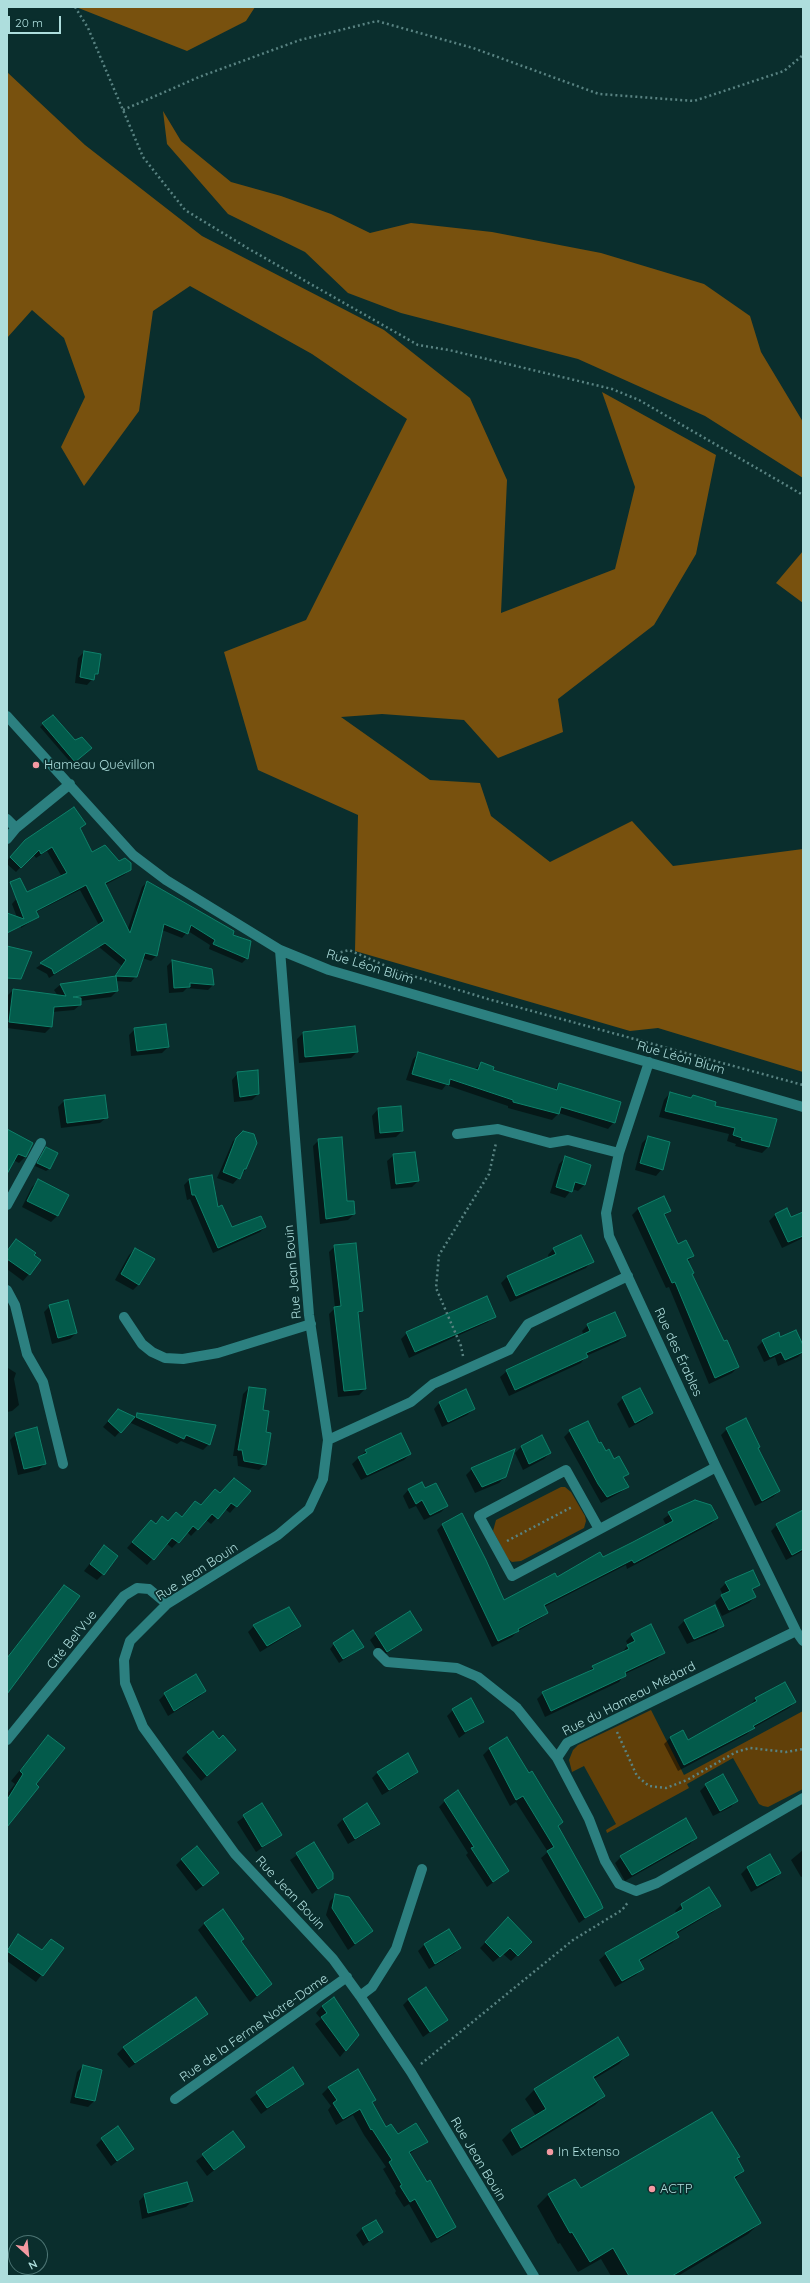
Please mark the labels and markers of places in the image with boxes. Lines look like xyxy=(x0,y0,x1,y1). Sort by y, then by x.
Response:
place label: Hameau Quévillon xyxy=(44,757,155,773)
marker: Hameau Quévillon xyxy=(31,760,41,770)
place label: In Extenso xyxy=(558,2144,620,2160)
marker: In Extenso xyxy=(545,2147,555,2157)
place label: ACTP xyxy=(660,2181,692,2197)
marker: ACTP xyxy=(647,2184,657,2194)

